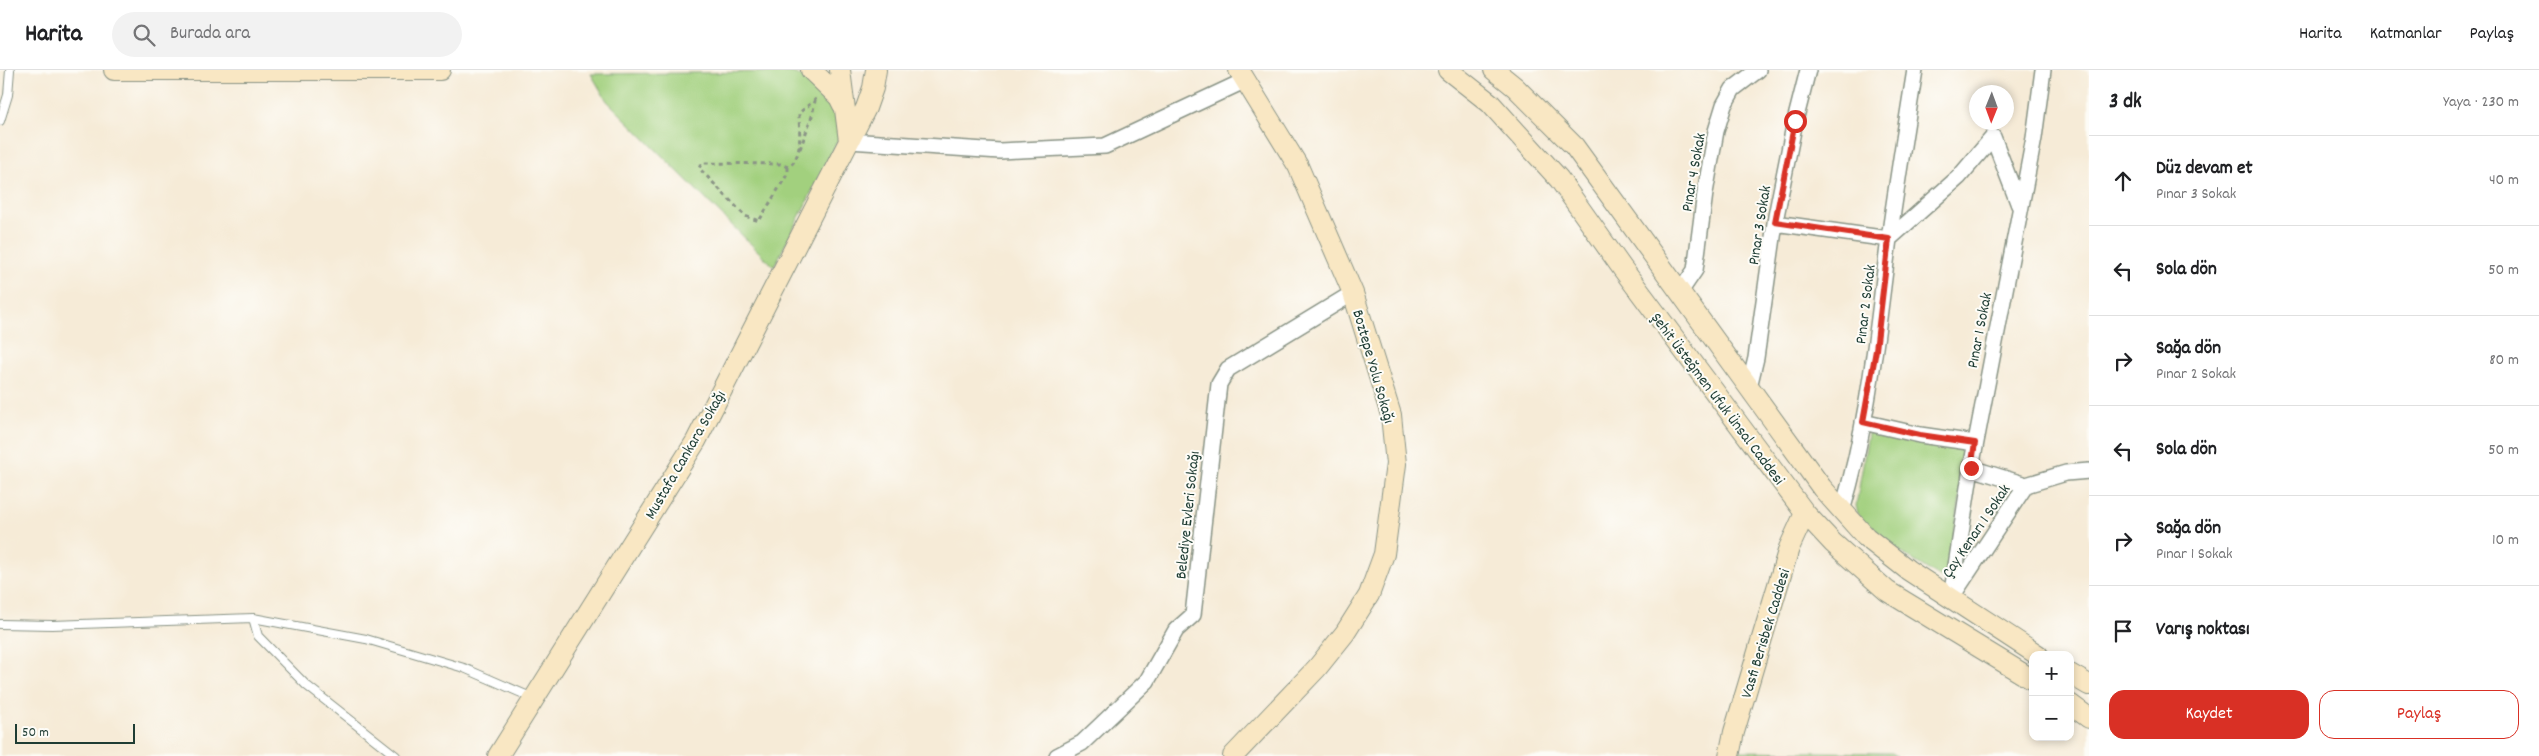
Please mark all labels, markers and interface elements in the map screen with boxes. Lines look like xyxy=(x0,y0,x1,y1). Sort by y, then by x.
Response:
search box xyxy=(112,12,462,57)
text: Harita xyxy=(25,18,82,52)
icon: search xyxy=(130,21,158,49)
text: Burada ara xyxy=(170,21,250,48)
text: Harita xyxy=(2299,22,2342,47)
text: Katmanlar xyxy=(2370,22,2442,47)
text: Paylaş xyxy=(2470,22,2514,47)
north arrow xyxy=(1969,85,2014,130)
text: 3 dk xyxy=(2109,88,2142,118)
text: Yaya · 230 m xyxy=(2443,91,2519,114)
route start xyxy=(1784,110,1807,133)
street label: Pınar 4 Sokak xyxy=(1676,131,1713,214)
text: Düz devam et xyxy=(2156,156,2252,183)
icon: ahead xyxy=(2109,167,2137,195)
text: 40 m xyxy=(2489,169,2519,192)
text: Pınar 3 Sokak xyxy=(2156,183,2236,206)
street label: Pınar 3 Sokak xyxy=(1743,184,1778,267)
icon: left xyxy=(2109,257,2137,285)
text: Sola dön xyxy=(2156,257,2217,284)
text: 50 m xyxy=(2488,259,2519,282)
street label: Pınar 2 Sokak xyxy=(1850,263,1883,345)
street label: Pınar 1 Sokak xyxy=(1962,291,1999,370)
street label: Boztepe Yolu Sokağı xyxy=(1345,307,1400,426)
street label: Şehit Üsteğmen Ufuk Ünsal Caddesi xyxy=(1645,309,1790,490)
text: Sağa dön xyxy=(2156,336,2221,363)
icon: right xyxy=(2109,347,2137,375)
text: 80 m xyxy=(2489,349,2519,372)
text: Pınar 2 Sokak xyxy=(2156,363,2236,386)
street label: Mustafa Cankara Sokağı xyxy=(640,387,732,524)
icon: left xyxy=(2109,437,2137,465)
text: Sola dön xyxy=(2156,437,2217,464)
text: 50 m xyxy=(2488,439,2519,462)
street label: Belediye Evleri Sokağı xyxy=(1170,450,1207,580)
route end xyxy=(1960,457,1983,480)
street label: Çay Kenarı 1 Sokak xyxy=(1937,480,2017,583)
text: Sağa dön xyxy=(2156,516,2221,543)
icon: right xyxy=(2109,527,2137,555)
text: 10 m xyxy=(2492,529,2519,552)
text: Pınar 1 Sokak xyxy=(2156,543,2233,566)
street label: Vasfi Berisbek Caddesi xyxy=(1736,566,1797,701)
icon: arrive xyxy=(2109,617,2137,645)
text: Varış noktası xyxy=(2156,617,2250,644)
map controls xyxy=(2029,651,2074,741)
button: + xyxy=(2029,651,2074,696)
button: Kaydet xyxy=(2109,690,2309,739)
button: Paylaş xyxy=(2319,690,2519,739)
button: − xyxy=(2029,696,2074,741)
scale bar xyxy=(15,721,135,744)
text: 50 m xyxy=(22,723,49,743)

